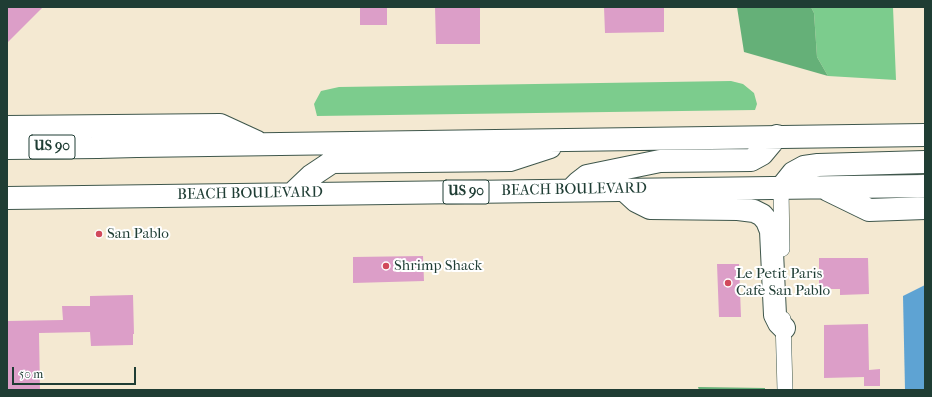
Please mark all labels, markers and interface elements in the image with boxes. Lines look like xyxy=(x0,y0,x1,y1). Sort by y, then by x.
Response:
road number: US 90 xyxy=(29,135,75,159)
road number: US 90 xyxy=(443,180,489,204)
street label: BEACH BOULEVARD xyxy=(501,180,647,200)
street label: BEACH BOULEVARD xyxy=(177,184,323,204)
place label: San Pablo xyxy=(107,225,169,243)
marker: San Pablo xyxy=(94,229,104,239)
place label: Shrimp Shack xyxy=(394,257,482,275)
marker: Shrimp Shack xyxy=(381,261,391,271)
place label: Le Petit Paris Cafe San Pablo xyxy=(736,265,830,300)
marker: Le Petit Paris Cafe San Pablo xyxy=(723,278,733,288)
scale bar xyxy=(14,359,138,385)
text: 50 m xyxy=(19,367,43,381)

